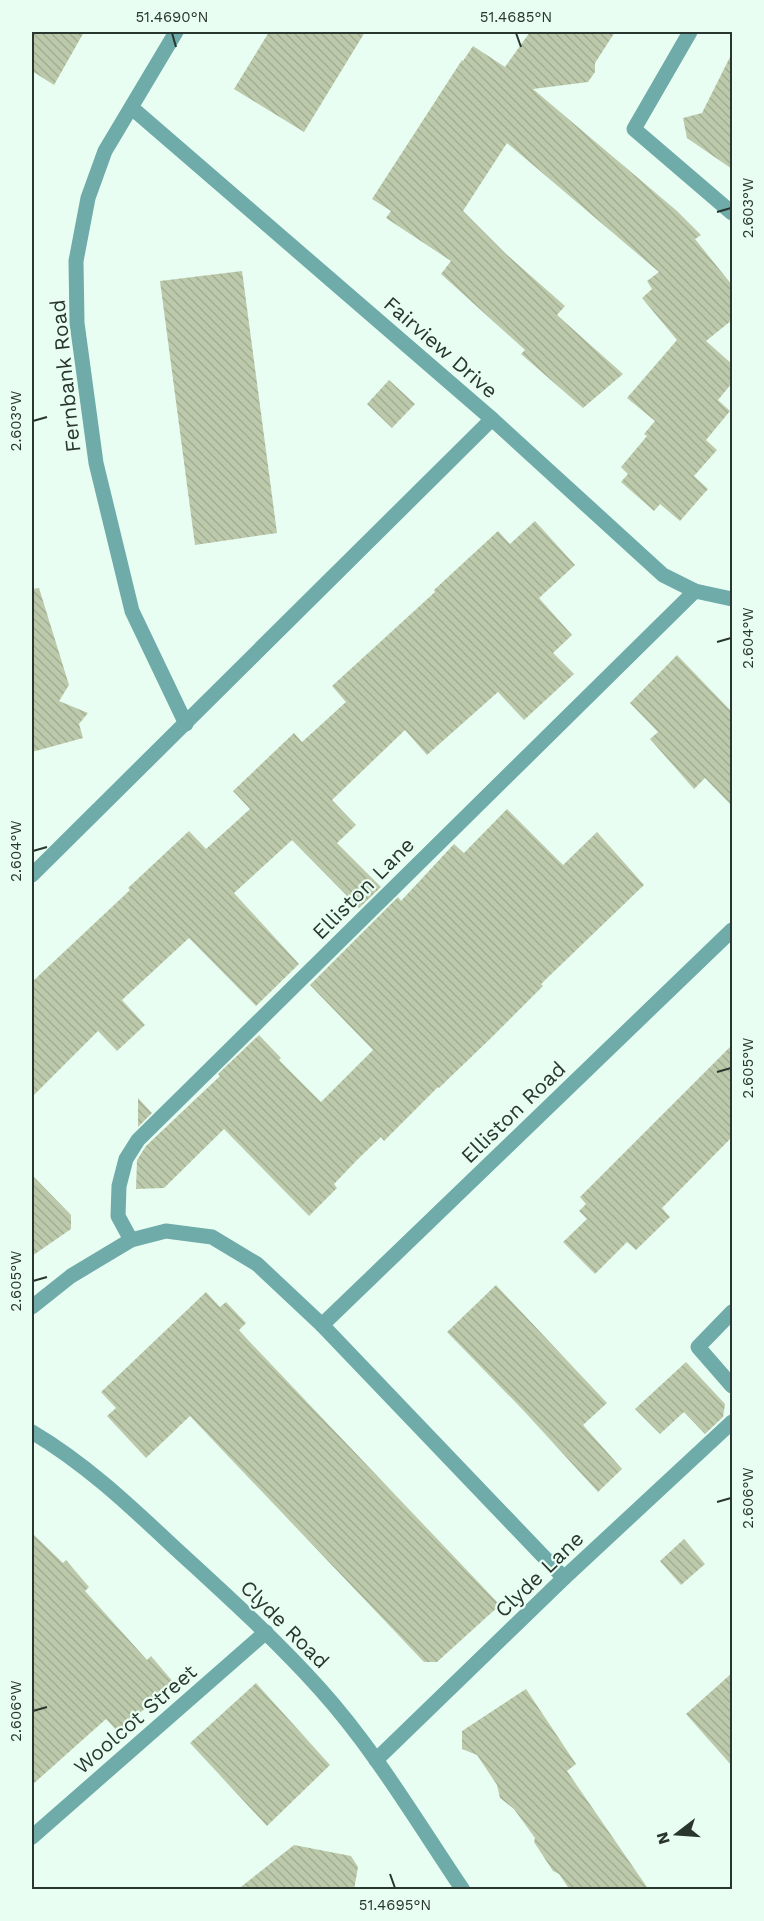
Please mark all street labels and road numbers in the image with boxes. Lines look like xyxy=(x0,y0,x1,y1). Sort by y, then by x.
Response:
street label: Fairview Drive xyxy=(379,291,503,403)
street label: Fernbank Road xyxy=(45,298,85,454)
street label: Elliston Lane xyxy=(307,832,419,944)
street label: Elliston Road xyxy=(455,1056,571,1168)
street label: Clyde Lane xyxy=(490,1526,588,1622)
street label: Clyde Road xyxy=(236,1575,334,1673)
street label: Woolcot Street xyxy=(69,1659,202,1779)

